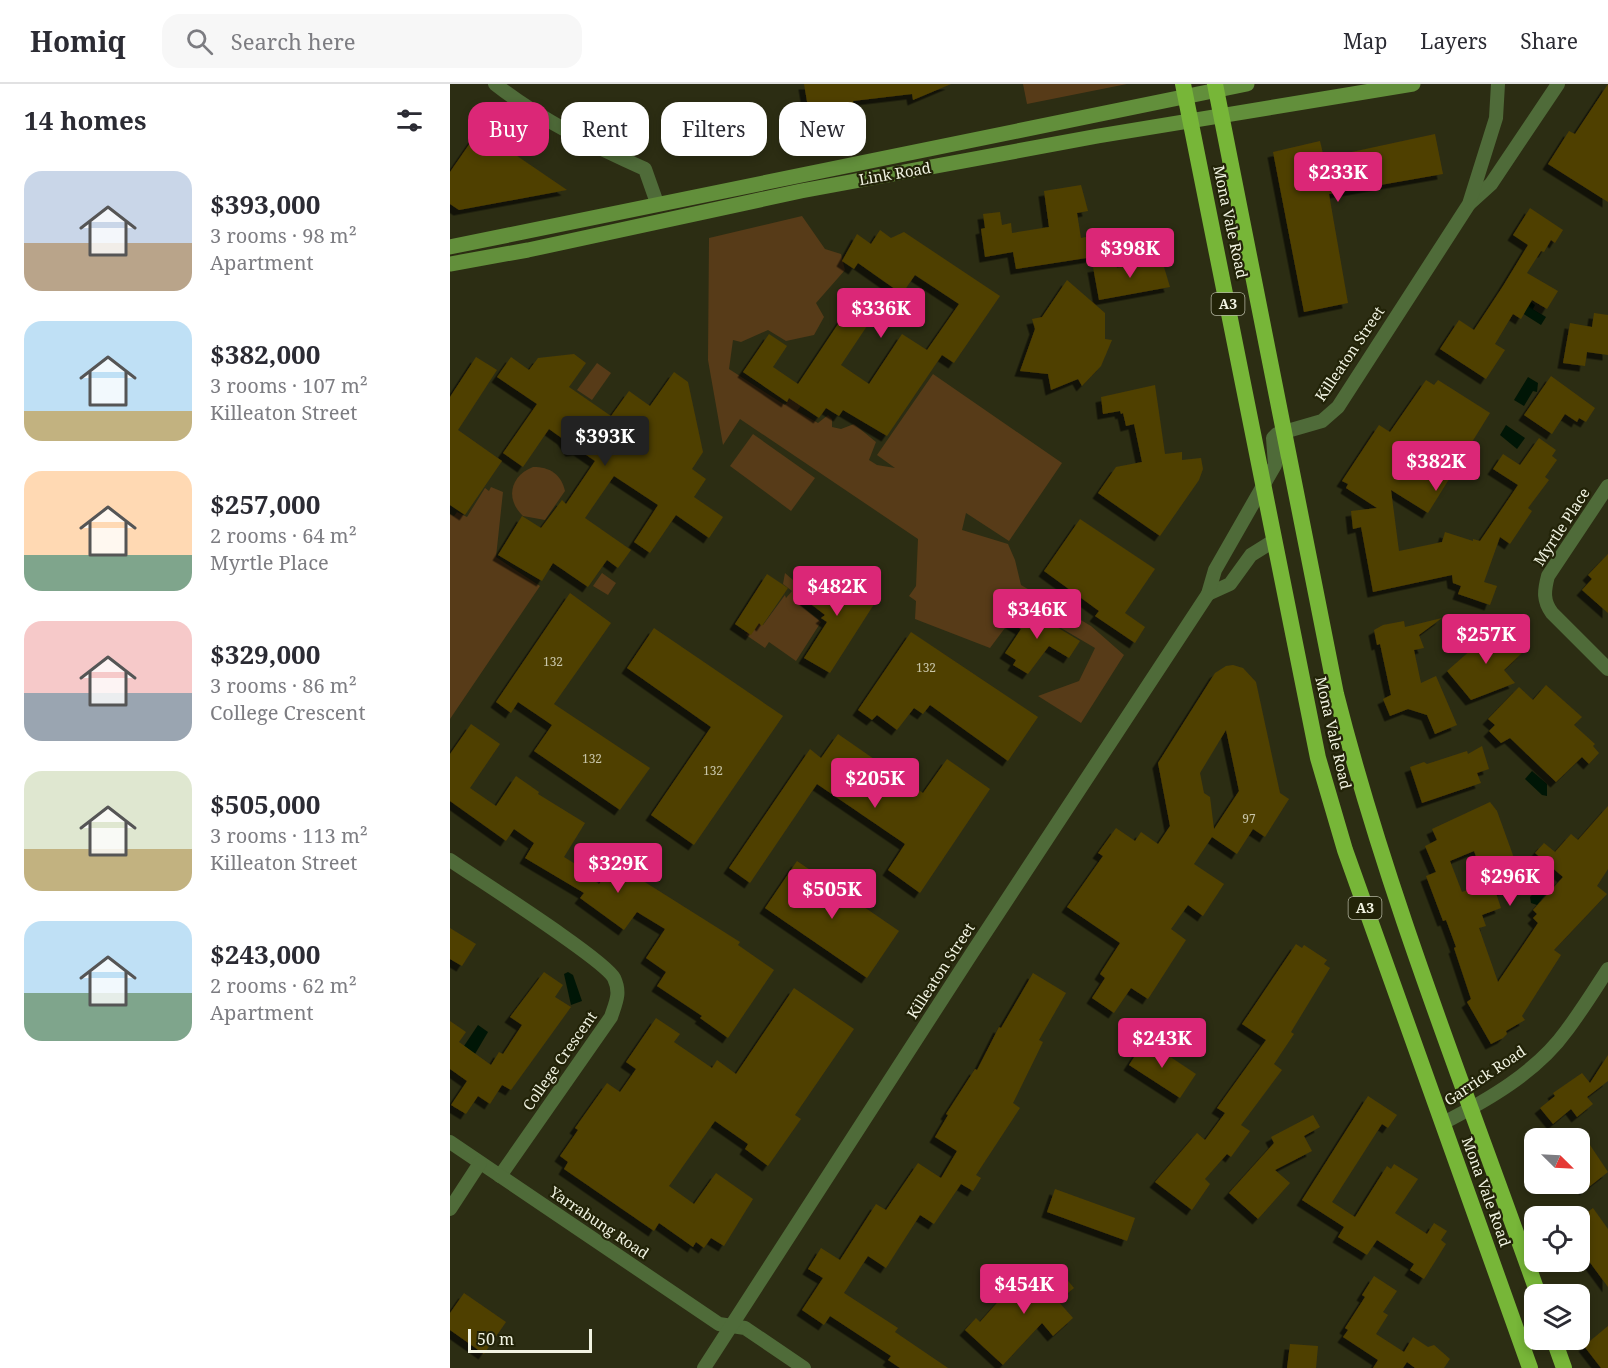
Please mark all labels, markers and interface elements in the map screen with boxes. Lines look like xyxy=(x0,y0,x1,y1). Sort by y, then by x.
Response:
search box xyxy=(162,14,582,68)
text: Homiq xyxy=(30,22,126,60)
icon: search xyxy=(183,25,216,58)
text: Search here xyxy=(231,26,356,56)
text: Map xyxy=(1343,27,1387,55)
text: Layers xyxy=(1420,27,1487,55)
text: Share xyxy=(1520,27,1578,55)
text: 14 homes xyxy=(24,102,146,138)
chip: Buy xyxy=(468,102,549,156)
chip: Rent xyxy=(561,102,649,156)
chip: Filters xyxy=(661,102,767,156)
chip: New xyxy=(779,102,866,156)
icon: filters xyxy=(393,104,426,137)
pin: $233K xyxy=(1296,152,1380,203)
street label: Link Road xyxy=(857,157,932,189)
text: $233K xyxy=(1308,158,1368,185)
street label: Mona Vale Road xyxy=(1209,163,1253,280)
text: $393,000 xyxy=(210,186,320,222)
icon: home xyxy=(72,195,144,267)
text: 3 rooms · 98 m² xyxy=(210,222,357,249)
pin: $398K xyxy=(1088,228,1172,279)
text: $398K xyxy=(1100,234,1160,261)
text: Apartment xyxy=(210,249,314,276)
pin: $336K xyxy=(839,288,923,339)
road number: A3 xyxy=(1212,293,1244,315)
text: $336K xyxy=(851,294,911,321)
street label: Killeaton Street xyxy=(1310,302,1388,405)
text: $382,000 xyxy=(210,336,320,372)
icon: home xyxy=(72,345,144,417)
text: 3 rooms · 107 m² xyxy=(210,372,368,399)
text: Killeaton Street xyxy=(210,399,357,426)
pin: $393K xyxy=(563,416,647,467)
text: $393K xyxy=(575,422,635,449)
pin: $382K xyxy=(1394,441,1478,492)
text: $382K xyxy=(1406,447,1466,474)
street label: Myrtle Place xyxy=(1529,484,1594,569)
text: $257,000 xyxy=(210,486,320,522)
icon: home xyxy=(72,495,144,567)
text: 2 rooms · 64 m² xyxy=(210,522,357,549)
text: Myrtle Place xyxy=(210,549,329,576)
pin: $482K xyxy=(795,566,879,617)
text: $482K xyxy=(807,572,867,599)
pin: $346K xyxy=(995,589,1079,640)
text: $346K xyxy=(1007,595,1067,622)
pin: $257K xyxy=(1444,614,1528,665)
text: $257K xyxy=(1456,620,1516,647)
text: $329,000 xyxy=(210,636,320,672)
icon: home xyxy=(72,645,144,717)
house number: 132 xyxy=(543,653,563,670)
house number: 132 xyxy=(916,659,936,676)
text: 3 rooms · 86 m² xyxy=(210,672,357,699)
street label: Mona Vale Road xyxy=(1311,674,1357,791)
text: College Crescent xyxy=(210,699,365,726)
house number: 132 xyxy=(582,750,602,767)
pin: $205K xyxy=(833,758,917,809)
house number: 132 xyxy=(703,762,723,779)
text: $205K xyxy=(845,764,905,791)
text: $505,000 xyxy=(210,786,320,822)
icon: home xyxy=(72,795,144,867)
house number: 97 xyxy=(1242,810,1256,827)
text: 3 rooms · 113 m² xyxy=(210,822,368,849)
pin: $329K xyxy=(576,843,660,894)
text: Killeaton Street xyxy=(210,849,357,876)
text: $329K xyxy=(588,849,648,876)
pin: $296K xyxy=(1468,856,1552,907)
text: $296K xyxy=(1480,862,1540,889)
pin: $505K xyxy=(790,869,874,920)
text: $505K xyxy=(802,875,862,902)
road number: A3 xyxy=(1348,897,1382,919)
street label: Killeaton Street xyxy=(902,919,979,1022)
text: $243,000 xyxy=(210,936,320,972)
icon: home xyxy=(72,945,144,1017)
text: 2 rooms · 62 m² xyxy=(210,972,357,999)
text: Apartment xyxy=(210,999,314,1026)
street label: College Crescent xyxy=(518,1007,601,1114)
pin: $243K xyxy=(1120,1018,1204,1069)
text: $243K xyxy=(1132,1024,1192,1051)
street label: Garrick Road xyxy=(1440,1041,1529,1110)
north arrow xyxy=(1524,1128,1590,1194)
map controls xyxy=(1524,1128,1590,1350)
street label: Mona Vale Road xyxy=(1458,1134,1516,1249)
street label: Yarrabung Road xyxy=(545,1181,653,1263)
button: locate xyxy=(1524,1206,1590,1272)
pin: $454K xyxy=(982,1264,1066,1315)
text: $454K xyxy=(994,1270,1054,1297)
button: layers xyxy=(1524,1284,1590,1350)
scale bar xyxy=(468,1326,592,1354)
text: 50 m xyxy=(477,1328,514,1350)

